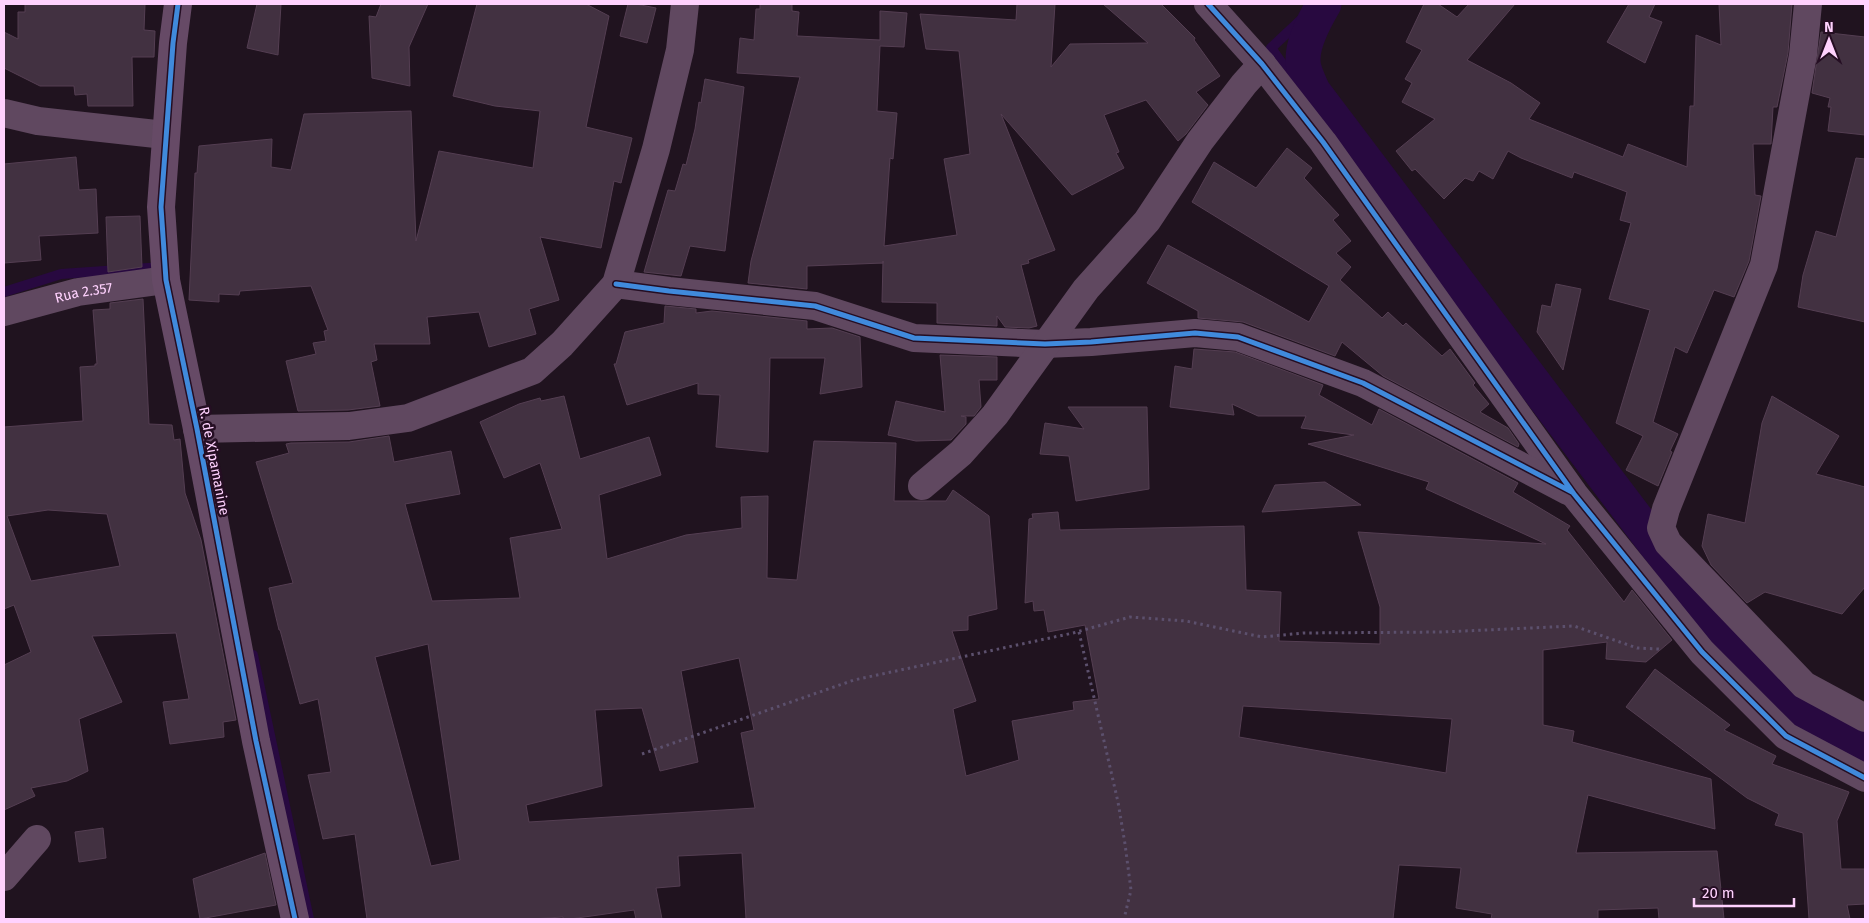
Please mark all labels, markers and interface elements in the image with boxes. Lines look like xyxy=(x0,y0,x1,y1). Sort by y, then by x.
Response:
north arrow xyxy=(1804,15,1854,65)
text: N xyxy=(1824,19,1834,36)
street label: Rua 2.357 xyxy=(53,279,113,306)
street label: R. de Xipamanine xyxy=(195,405,233,517)
scale bar xyxy=(1694,876,1794,908)
text: 20 m xyxy=(1702,884,1735,902)

